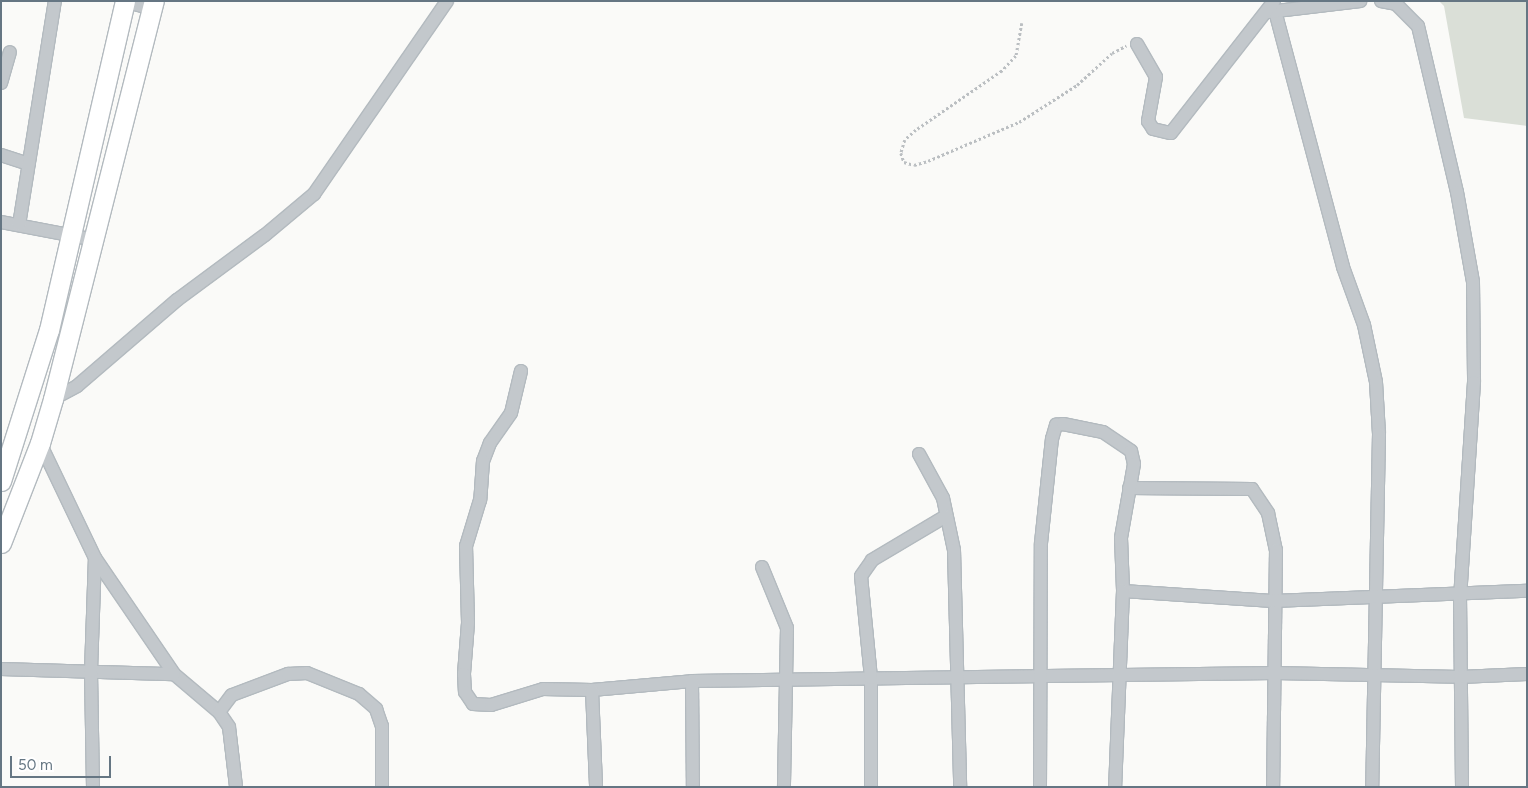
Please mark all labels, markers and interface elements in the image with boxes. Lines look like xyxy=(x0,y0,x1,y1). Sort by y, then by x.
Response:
scale bar xyxy=(12,746,114,778)
text: 50 m xyxy=(18,756,53,774)

